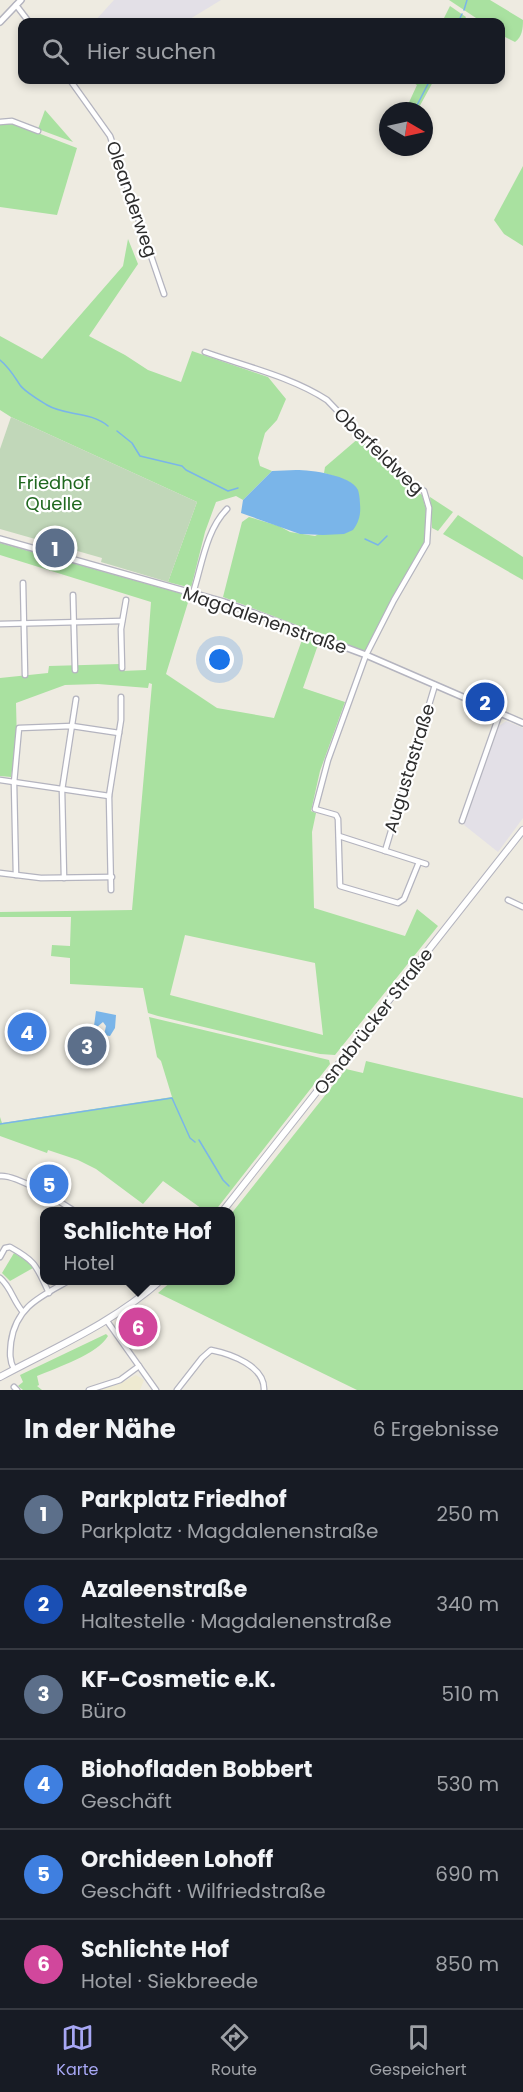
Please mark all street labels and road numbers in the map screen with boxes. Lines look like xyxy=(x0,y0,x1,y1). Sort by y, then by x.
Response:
street label: Oleanderweg xyxy=(100,137,164,261)
street label: Oberfeldweg xyxy=(329,402,429,500)
street label: Magdalenenstraße xyxy=(180,580,350,660)
street label: Augustastraße xyxy=(377,700,441,836)
street label: Osnabrücker Straße xyxy=(308,942,438,1100)

